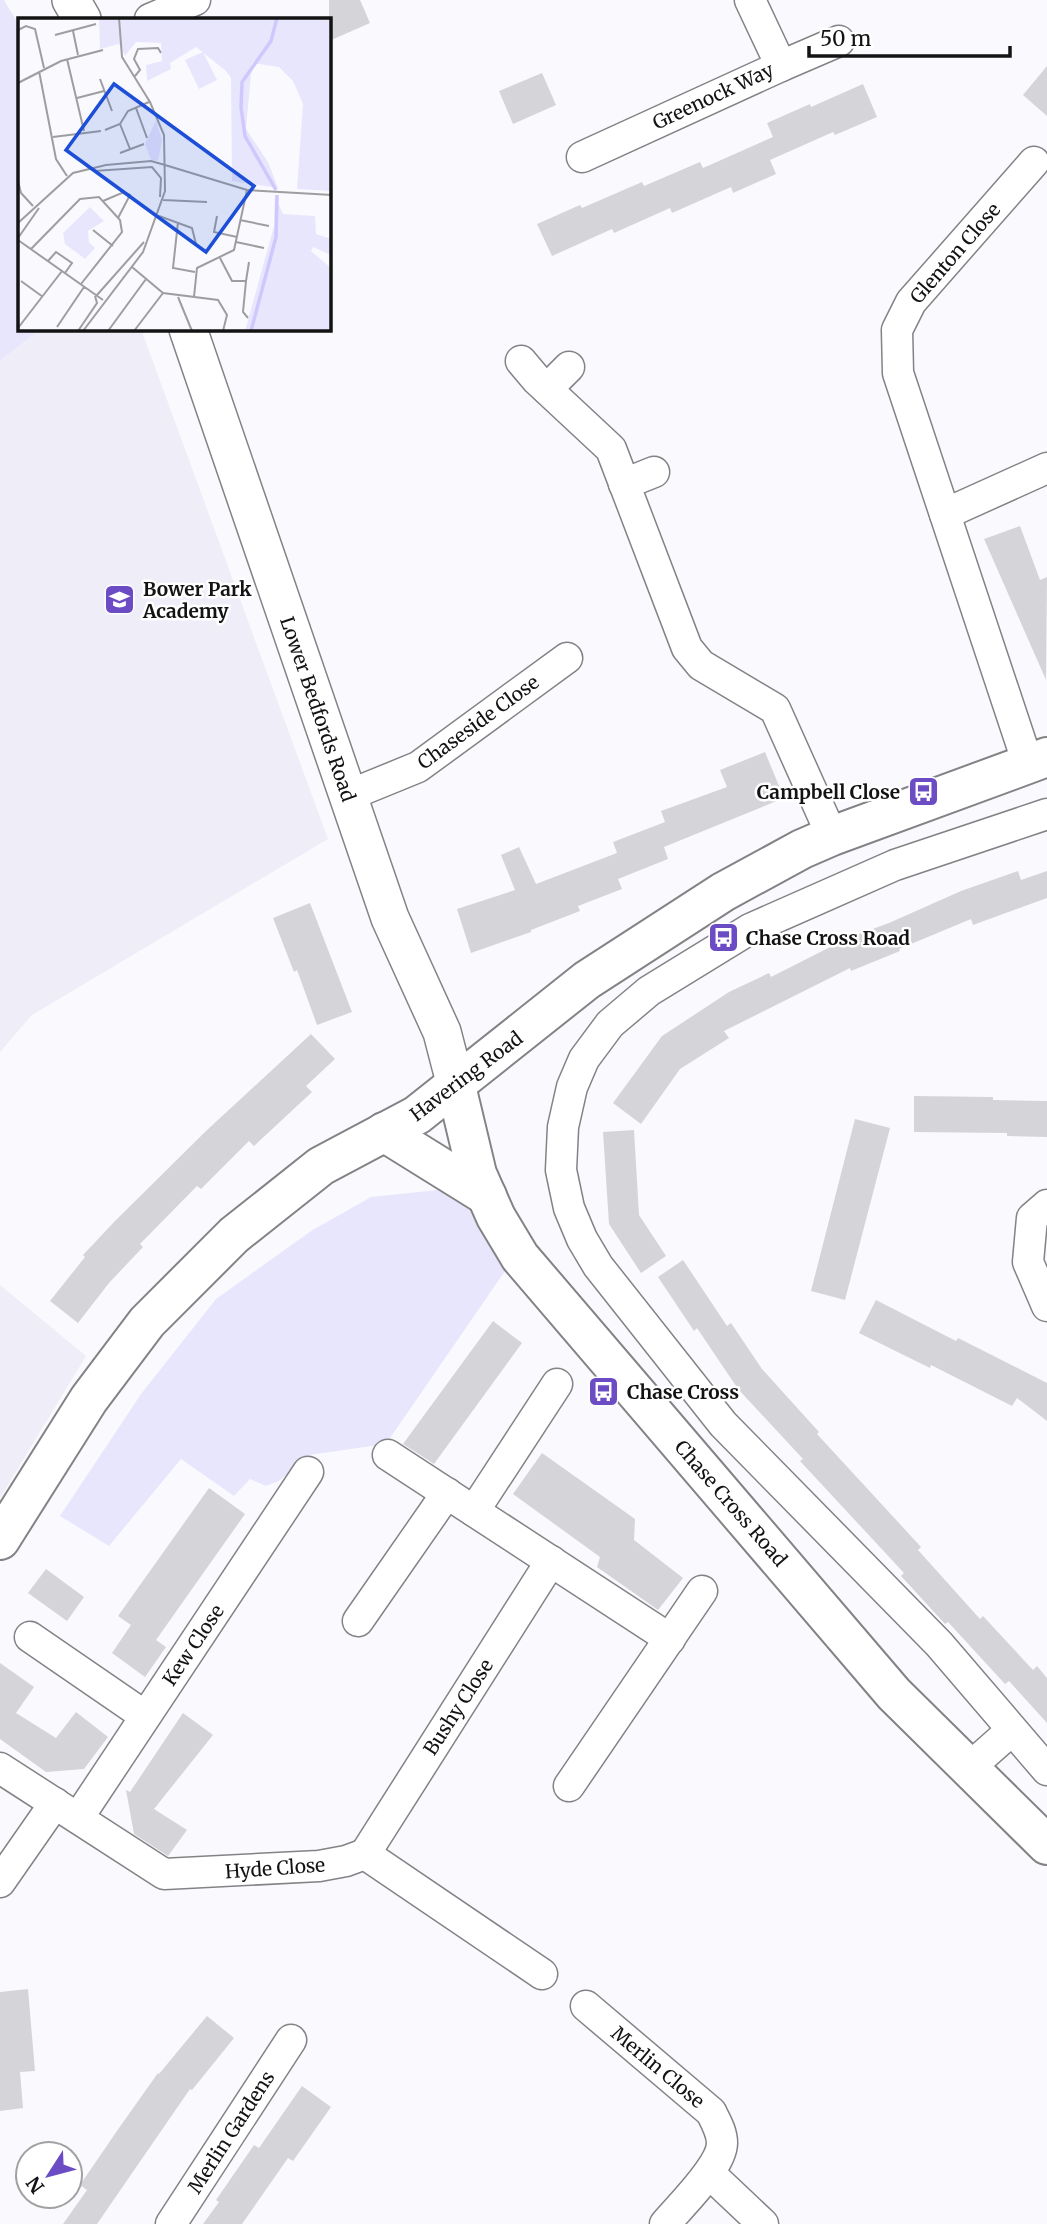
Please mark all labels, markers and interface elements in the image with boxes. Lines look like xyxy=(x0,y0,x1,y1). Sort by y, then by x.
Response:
scale bar xyxy=(809,14,1010,58)
inset map xyxy=(18,18,331,331)
text: 50 m xyxy=(820,25,871,52)
street label: Greenock Way xyxy=(649,57,777,135)
street label: Glenton Close xyxy=(905,198,1005,308)
place label: Bower Park Academy xyxy=(142,577,252,623)
school or university icon: Bower Park Academy xyxy=(103,583,137,617)
street label: Lower Bedfords Road xyxy=(275,613,361,805)
street label: Chaseside Close xyxy=(412,670,544,774)
bus stop icon: Campbell Close xyxy=(906,775,940,809)
place label: Campbell Close xyxy=(757,780,900,804)
bus stop icon: Chase Cross Road xyxy=(706,921,740,955)
place label: Chase Cross Road xyxy=(746,926,910,950)
street label: Havering Road xyxy=(405,1026,527,1126)
bus stop icon: Chase Cross xyxy=(587,1375,621,1409)
place label: Chase Cross xyxy=(627,1380,739,1404)
street label: Chase Cross Road xyxy=(670,1435,792,1571)
street label: Kew Close xyxy=(157,1600,229,1690)
street label: Bushy Close xyxy=(418,1654,498,1760)
street label: Hyde Close xyxy=(224,1853,326,1883)
street label: Merlin Close xyxy=(606,2021,710,2113)
street label: Merlin Gardens xyxy=(183,2066,279,2198)
north arrow xyxy=(14,2140,84,2210)
text: N xyxy=(21,2172,49,2198)

